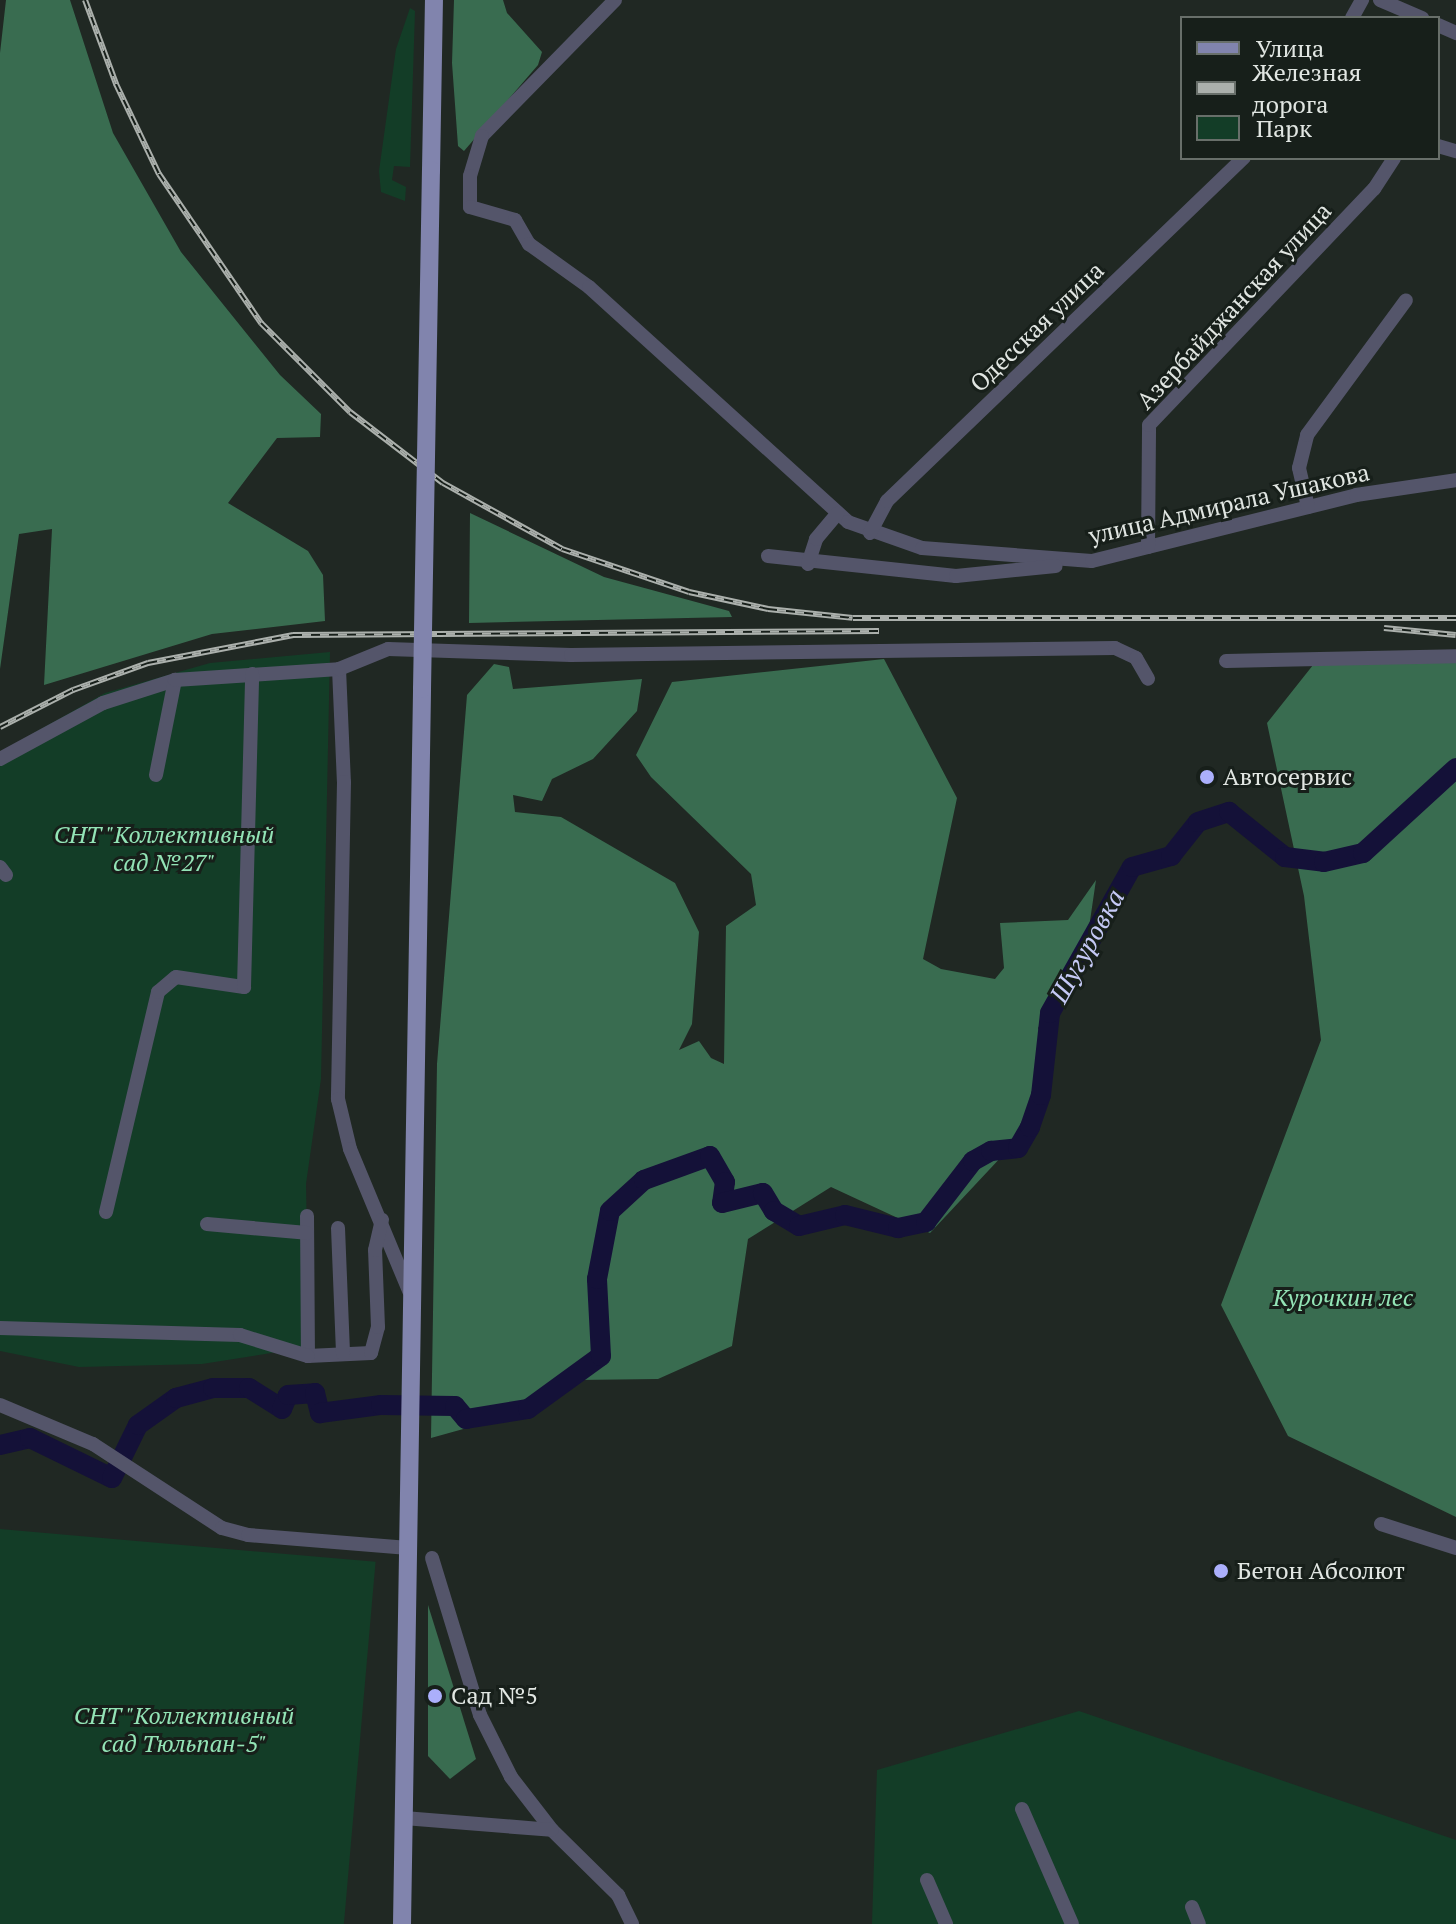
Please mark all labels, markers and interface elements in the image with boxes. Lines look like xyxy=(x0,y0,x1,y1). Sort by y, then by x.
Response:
legend xyxy=(1180,16,1440,160)
text: Улица xyxy=(1256,32,1324,64)
text: Железная дорога xyxy=(1252,56,1362,120)
text: Парк xyxy=(1256,112,1312,144)
street label: Азербайджанская улица xyxy=(1131,197,1337,415)
street label: Одесская улица xyxy=(964,256,1110,398)
street label: улица Адмирала Ушакова xyxy=(1085,458,1373,550)
place label: Автосервис xyxy=(1223,763,1352,791)
marker: Автосервис xyxy=(1198,768,1216,786)
park label: СНТ "Коллективный сад №27" xyxy=(53,821,275,877)
water label: Шугуровка xyxy=(1043,884,1131,1008)
park label: Курочкин лес xyxy=(1273,1284,1413,1312)
place label: Бетон Абсолют xyxy=(1237,1557,1405,1585)
marker: Бетон Абсолют xyxy=(1212,1562,1230,1580)
place label: Сад №5 xyxy=(451,1682,538,1710)
marker: Сад №5 xyxy=(426,1687,444,1705)
park label: СНТ "Коллективный сад Тюльпан-5" xyxy=(73,1702,295,1758)

